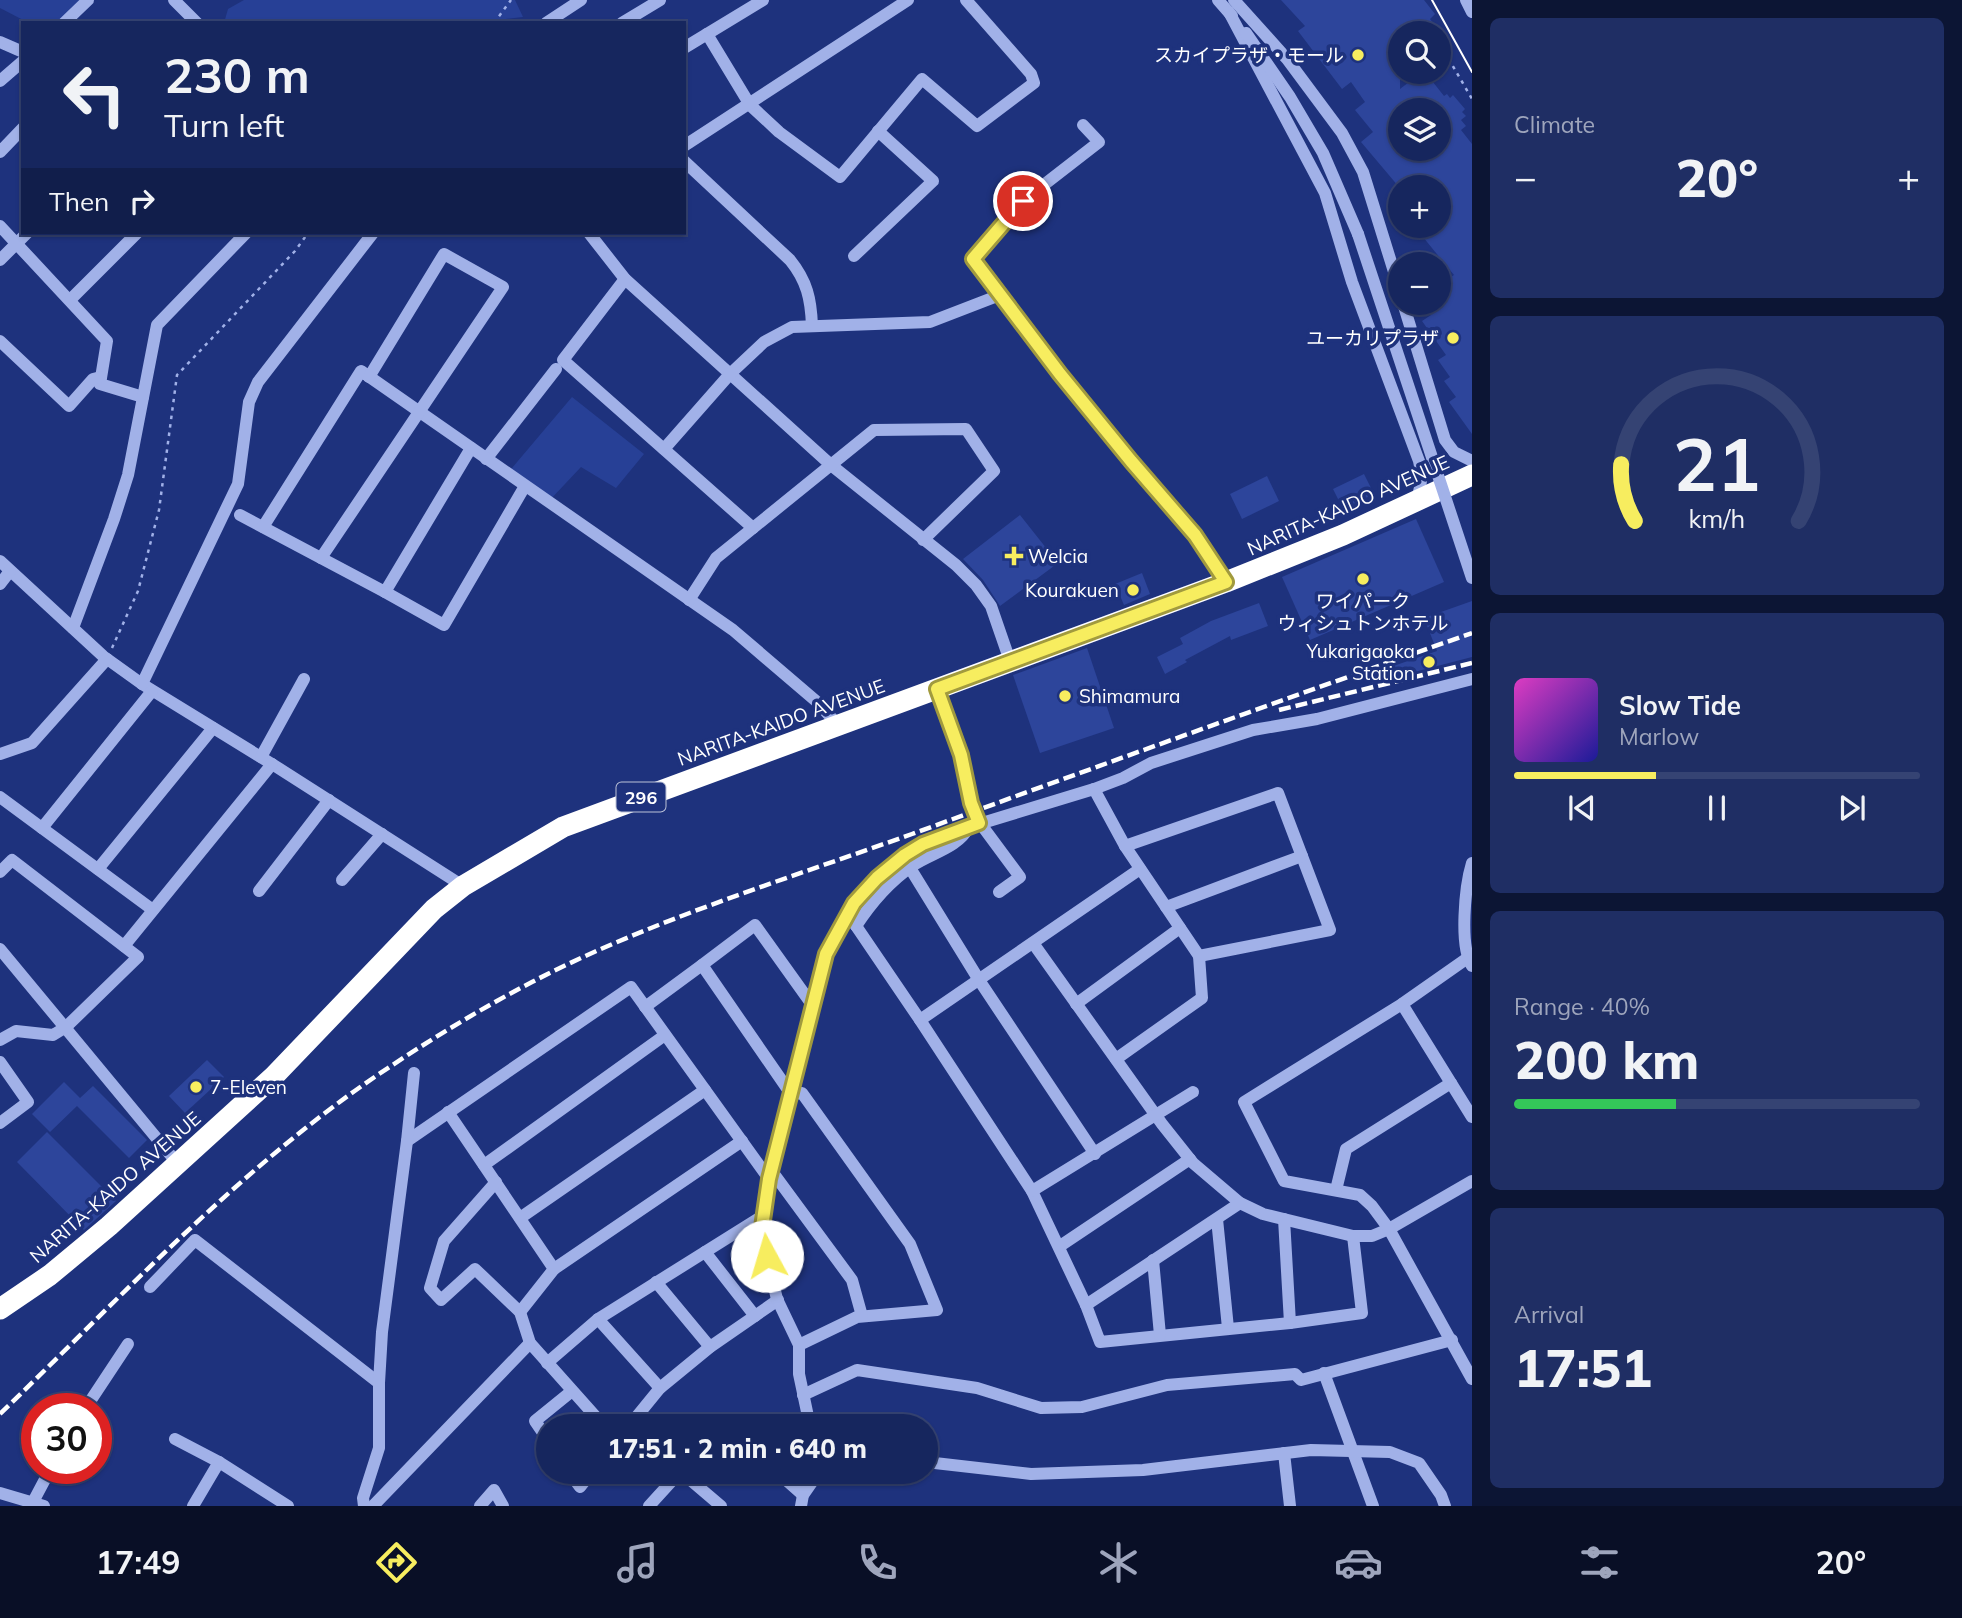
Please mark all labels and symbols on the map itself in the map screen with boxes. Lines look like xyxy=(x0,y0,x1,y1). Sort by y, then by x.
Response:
place label: スカイプラザ・モール xyxy=(1154,43,1344,67)
marker: スカイプラザ・モール xyxy=(1350,47,1366,63)
pin xyxy=(993,171,1053,231)
place label: ユーカリプラザ xyxy=(1306,326,1439,350)
marker: ユーカリプラザ xyxy=(1445,330,1461,346)
street label: NARITA-KAIDO AVENUE xyxy=(1243,450,1453,560)
place label: Welcia xyxy=(1028,544,1088,568)
marker: Welcia xyxy=(1006,548,1022,564)
marker: ワイパーク ウィシュトンホテル xyxy=(1355,571,1371,587)
place label: Kourakuen xyxy=(1025,578,1119,602)
marker: Kourakuen xyxy=(1125,582,1141,598)
place label: ワイパーク ウィシュトンホテル xyxy=(1277,589,1449,635)
place label: Yukarigaoka Station xyxy=(1306,639,1415,685)
marker: Yukarigaoka Station xyxy=(1421,654,1437,670)
street label: NARITA-KAIDO AVENUE xyxy=(674,673,888,771)
place label: Shimamura xyxy=(1079,684,1180,708)
marker: Shimamura xyxy=(1057,688,1073,704)
road number: 296 xyxy=(616,782,666,812)
place label: 7-Eleven xyxy=(210,1075,287,1099)
marker: 7-Eleven xyxy=(188,1079,204,1095)
street label: NARITA-KAIDO AVENUE xyxy=(25,1106,205,1268)
position arrow xyxy=(730,1219,804,1293)
speed limit sign: 30 xyxy=(21,1393,112,1484)

